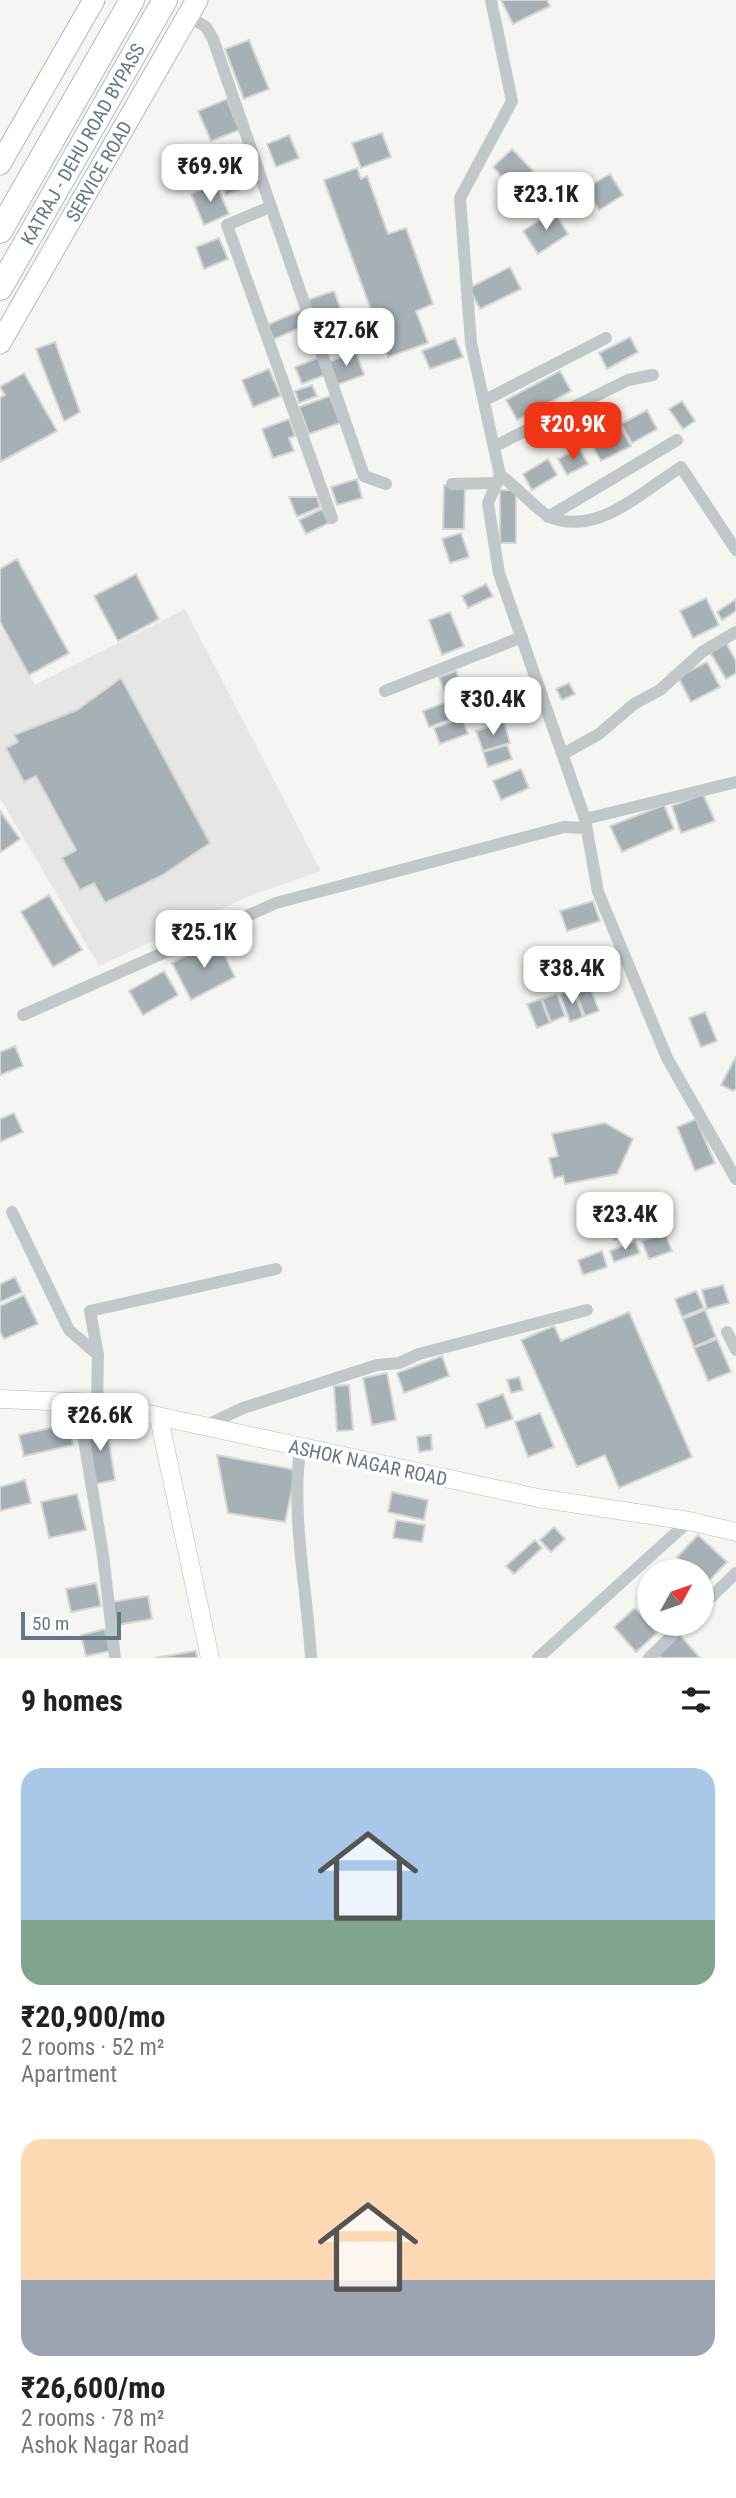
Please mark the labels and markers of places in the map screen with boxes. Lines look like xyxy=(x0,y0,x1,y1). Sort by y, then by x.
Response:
pin: ₹69.9K xyxy=(153,144,267,204)
pin: ₹23.1K xyxy=(489,173,603,232)
pin: ₹27.6K xyxy=(289,308,403,368)
pin: ₹20.9K xyxy=(516,402,630,462)
pin: ₹30.4K xyxy=(436,678,550,737)
pin: ₹25.1K xyxy=(147,911,261,970)
pin: ₹38.4K xyxy=(515,946,629,1006)
pin: ₹23.4K xyxy=(568,1192,682,1252)
pin: ₹26.6K xyxy=(43,1394,157,1453)

